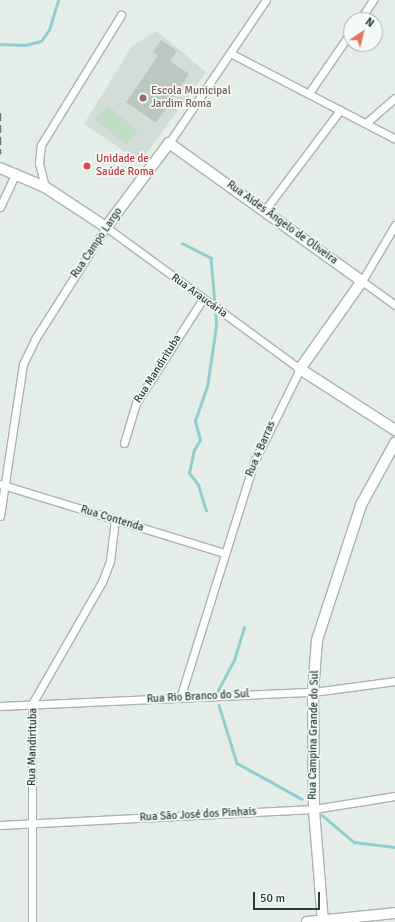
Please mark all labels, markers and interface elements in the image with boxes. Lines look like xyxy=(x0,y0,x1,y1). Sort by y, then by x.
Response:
north arrow xyxy=(343,12,383,52)
text: N xyxy=(363,15,376,30)
place label: Escola Municipal Jardim Roma xyxy=(151,85,231,111)
marker: Escola Municipal Jardim Roma xyxy=(138,93,148,103)
place label: Unidade de Saúde Roma xyxy=(96,153,154,179)
marker: Unidade de Saúde Roma xyxy=(81,160,93,172)
street label: Rua Aides Ângelo de Oliveira xyxy=(224,178,340,268)
street label: Rua Campo Largo xyxy=(69,205,125,281)
street label: Rua Araucária xyxy=(168,271,230,321)
street label: Rua Mandirituba xyxy=(132,332,184,406)
street label: Rua 4 Barras xyxy=(243,419,279,479)
street label: Rua Contenda xyxy=(79,503,145,535)
street label: Rua Campina Grande do Sul xyxy=(306,670,322,800)
street label: Rua Rio Branco do Sul xyxy=(146,688,250,706)
street label: Rua Mandirituba xyxy=(26,708,40,786)
street label: Rua São José dos Pinhais xyxy=(139,805,257,825)
scale bar xyxy=(255,884,322,910)
text: 50 m xyxy=(260,891,285,906)

